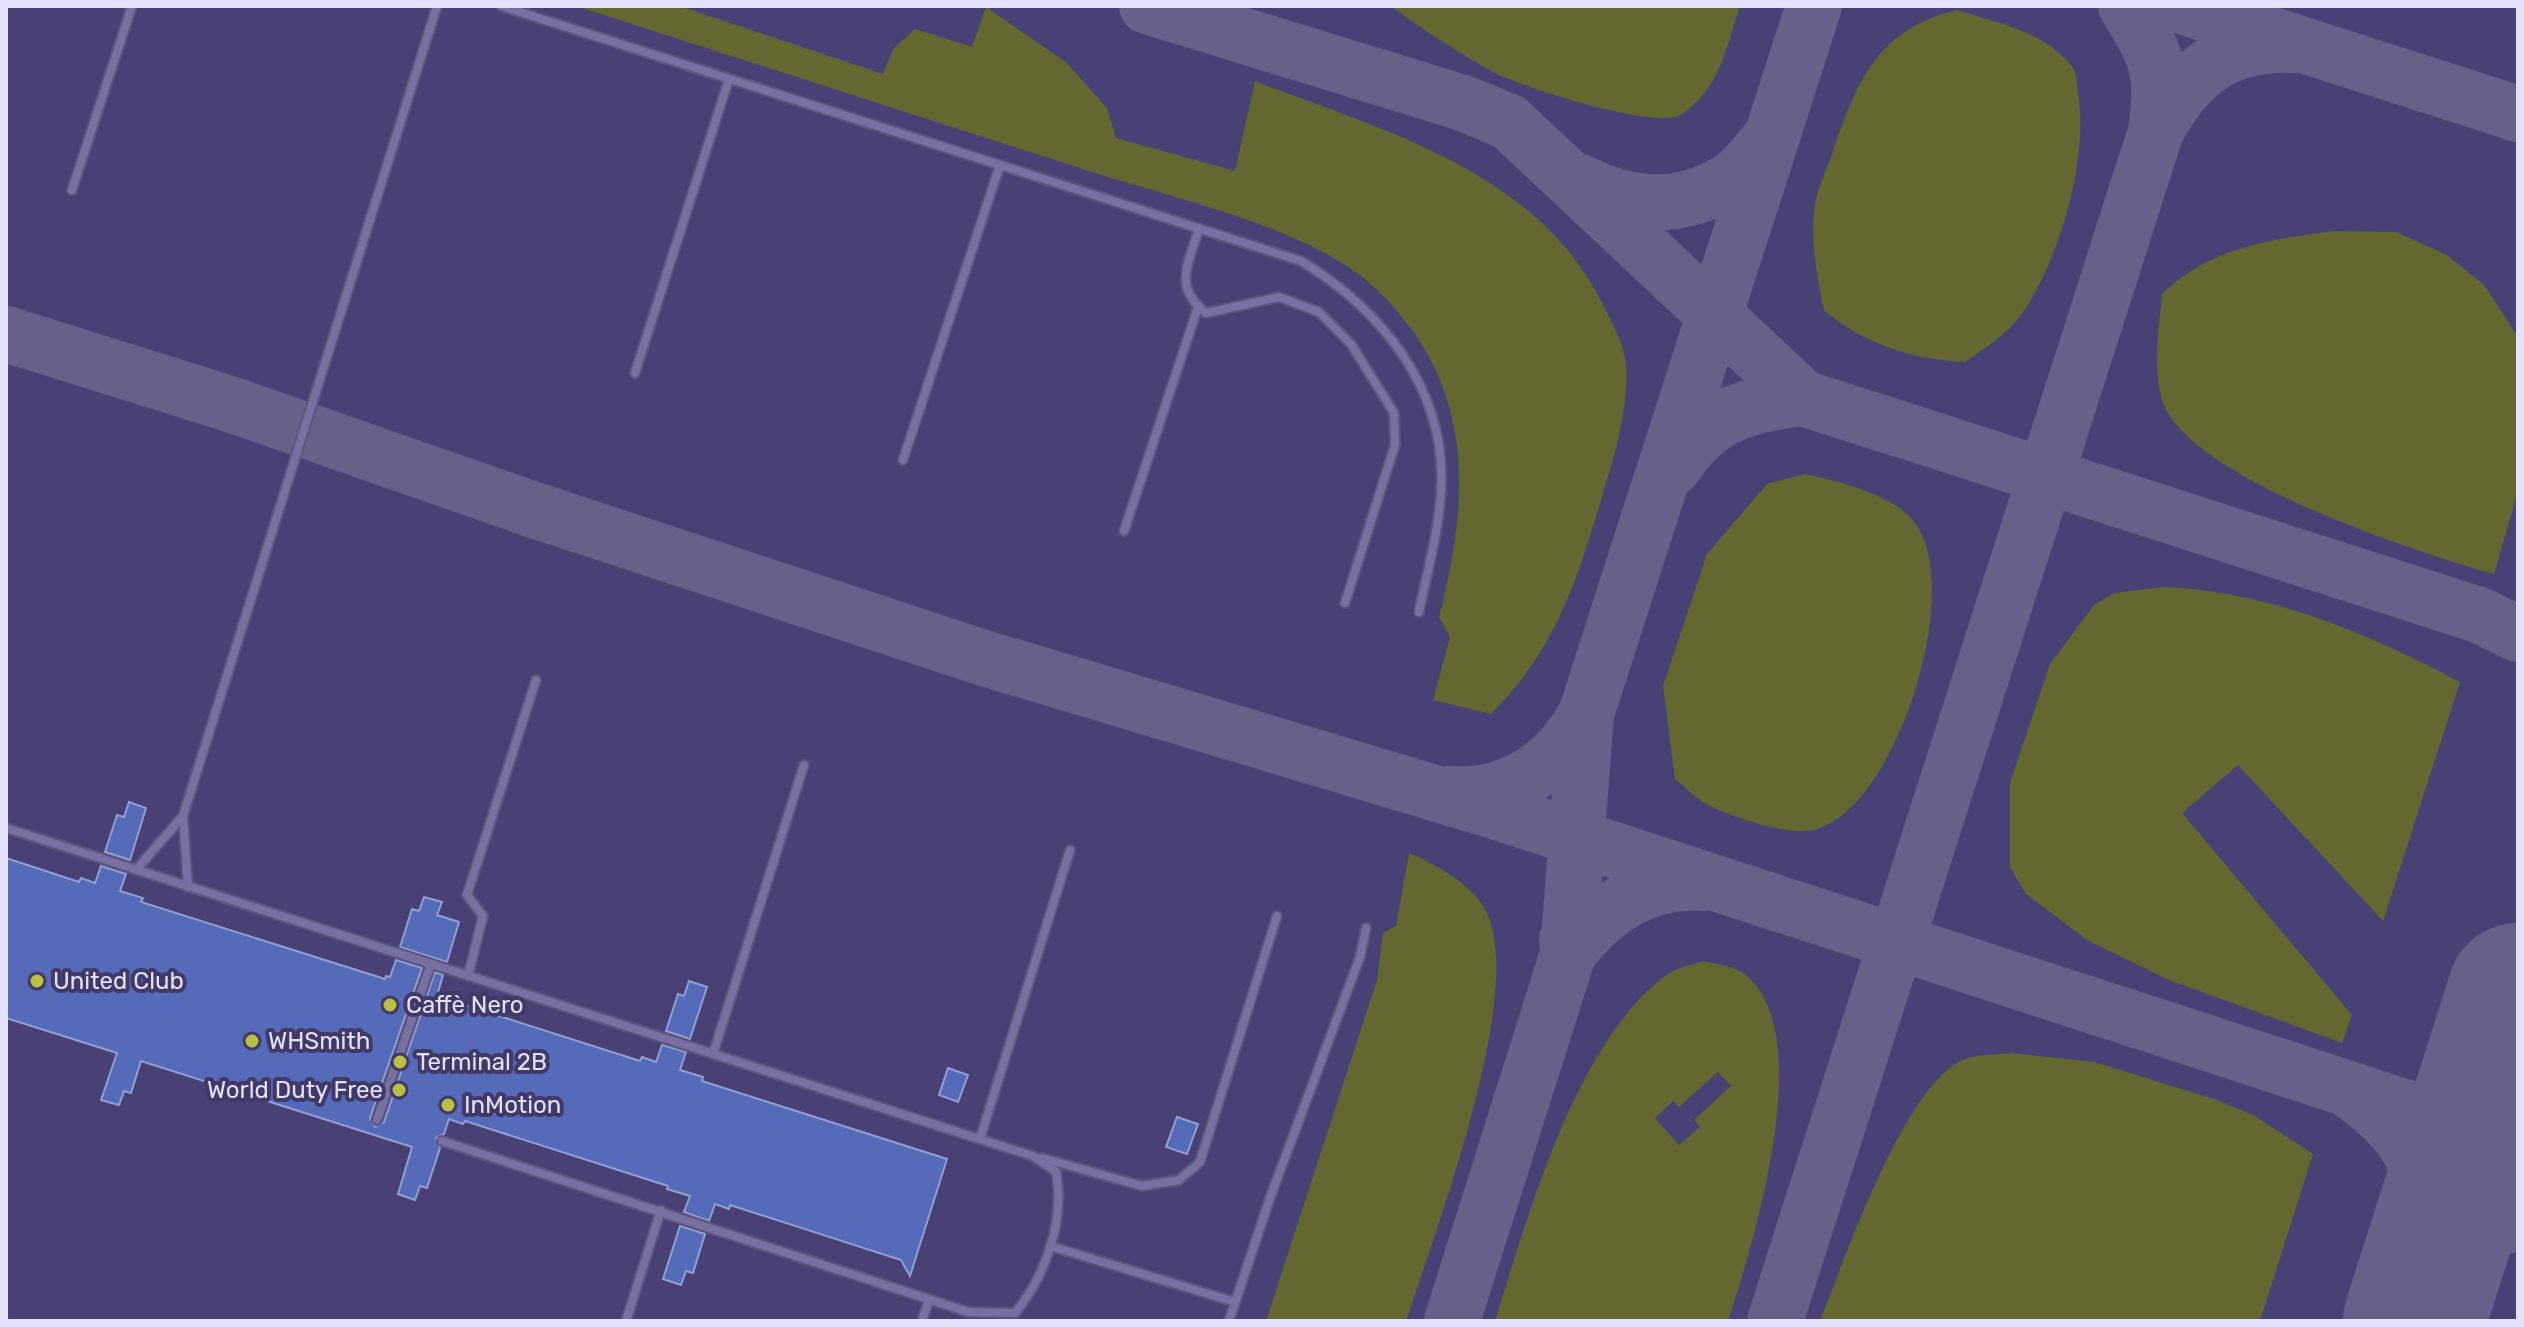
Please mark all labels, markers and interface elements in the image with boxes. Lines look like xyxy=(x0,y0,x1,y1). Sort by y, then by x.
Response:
place label: United Club xyxy=(53,967,184,995)
marker: United Club xyxy=(28,972,46,990)
place label: Caffè Nero xyxy=(406,991,524,1019)
marker: Caffè Nero xyxy=(381,996,399,1014)
place label: WHSmith xyxy=(268,1027,370,1055)
marker: WHSmith xyxy=(243,1032,261,1050)
place label: Terminal 2B xyxy=(416,1048,547,1076)
marker: Terminal 2B xyxy=(391,1053,409,1071)
place label: World Duty Free xyxy=(207,1076,383,1104)
marker: World Duty Free xyxy=(390,1081,408,1099)
place label: InMotion xyxy=(464,1091,561,1119)
marker: InMotion xyxy=(439,1096,457,1114)

